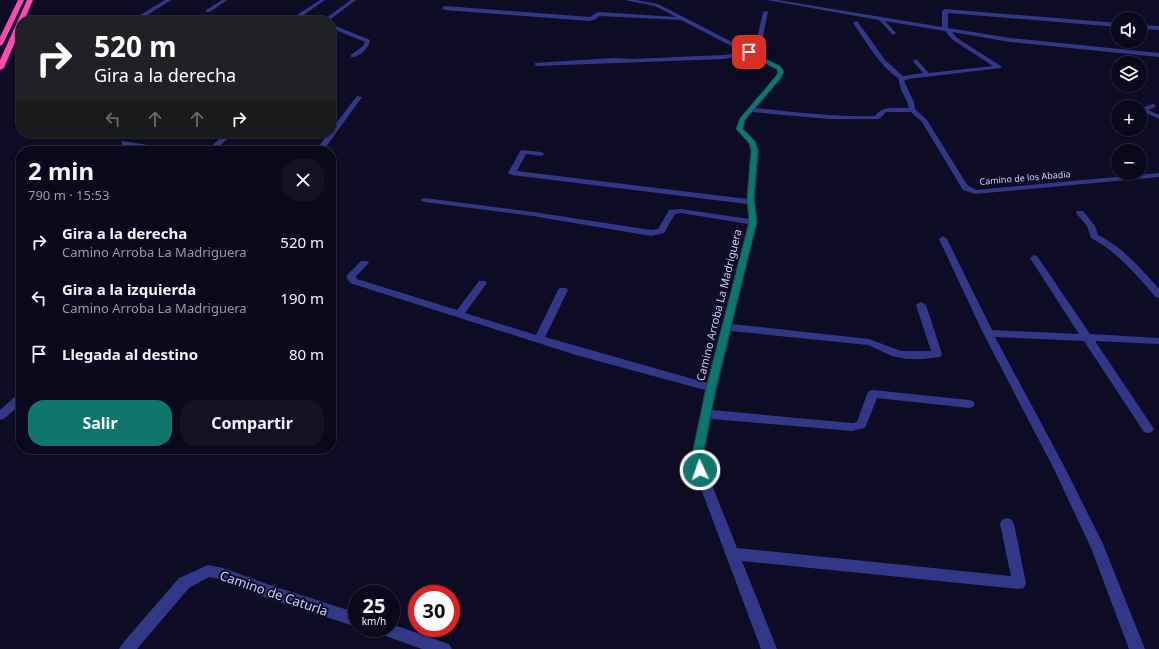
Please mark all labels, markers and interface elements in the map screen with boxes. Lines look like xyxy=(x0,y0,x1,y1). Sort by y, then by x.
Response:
map controls xyxy=(1111,12,1147,180)
button: sound xyxy=(1111,12,1147,48)
text: 520 m xyxy=(94,27,177,65)
icon: right xyxy=(28,32,80,84)
pin xyxy=(732,35,766,69)
icon: arrive xyxy=(738,41,760,63)
button: layers xyxy=(1111,56,1147,92)
text: Gira a la derecha xyxy=(94,63,236,87)
button: + xyxy=(1111,100,1147,136)
icon: left xyxy=(102,108,124,130)
icon: ahead xyxy=(144,108,166,130)
icon: ahead xyxy=(186,108,208,130)
icon: right xyxy=(228,108,250,130)
button: − xyxy=(1111,144,1147,180)
text: 2 min xyxy=(28,154,94,187)
button: close xyxy=(282,159,324,201)
street label: Camino de los Abadia xyxy=(979,167,1071,188)
text: 790 m · 15:53 xyxy=(28,186,109,204)
text: Gira a la derecha xyxy=(62,223,187,243)
street label: Camino Arroba La Madriguera xyxy=(692,227,745,383)
icon: right xyxy=(28,231,50,253)
text: 520 m xyxy=(280,232,324,252)
text: Camino Arroba La Madriguera xyxy=(62,243,247,261)
text: Gira a la izquierda xyxy=(62,279,196,299)
icon: left xyxy=(28,287,50,309)
text: 190 m xyxy=(280,288,324,308)
text: Camino Arroba La Madriguera xyxy=(62,299,247,317)
icon: arrive xyxy=(28,343,50,365)
text: Llegada al destino xyxy=(62,344,198,364)
text: 80 m xyxy=(289,344,324,364)
button: Salir xyxy=(28,400,172,446)
button: Compartir xyxy=(180,400,324,446)
position arrow xyxy=(679,449,721,491)
street label: Camino de Caturla xyxy=(218,566,330,620)
speed limit sign: 30 xyxy=(408,585,460,637)
text: 25 xyxy=(363,592,385,619)
text: km/h xyxy=(362,614,386,628)

